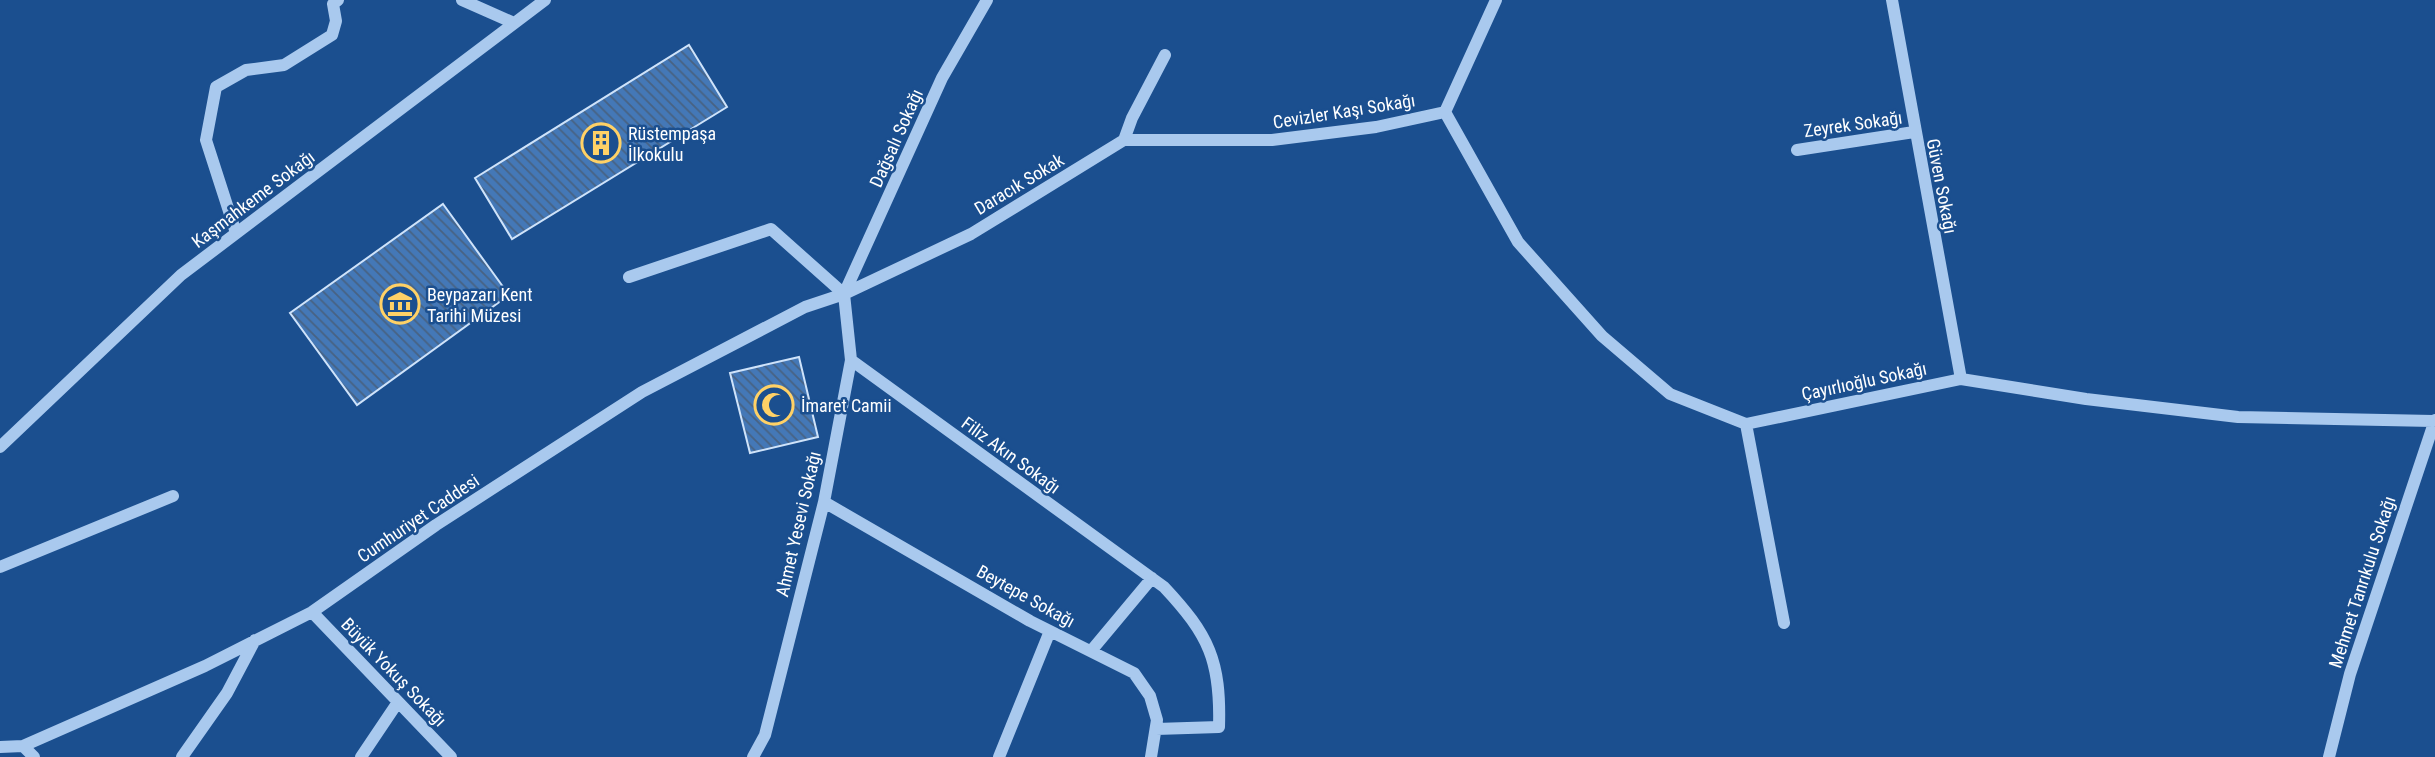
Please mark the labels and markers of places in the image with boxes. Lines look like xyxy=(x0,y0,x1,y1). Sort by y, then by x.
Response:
building icon: Rüstempaşa İlkokulu xyxy=(580,122,622,164)
place label: Rüstempaşa İlkokulu xyxy=(628,123,716,165)
museum icon: Beypazarı Kent Tarihi Müzesi xyxy=(379,283,421,325)
place label: Beypazarı Kent Tarihi Müzesi xyxy=(427,284,533,326)
mosque icon: İmaret Camii xyxy=(753,384,795,426)
place label: İmaret Camii xyxy=(801,395,892,416)

